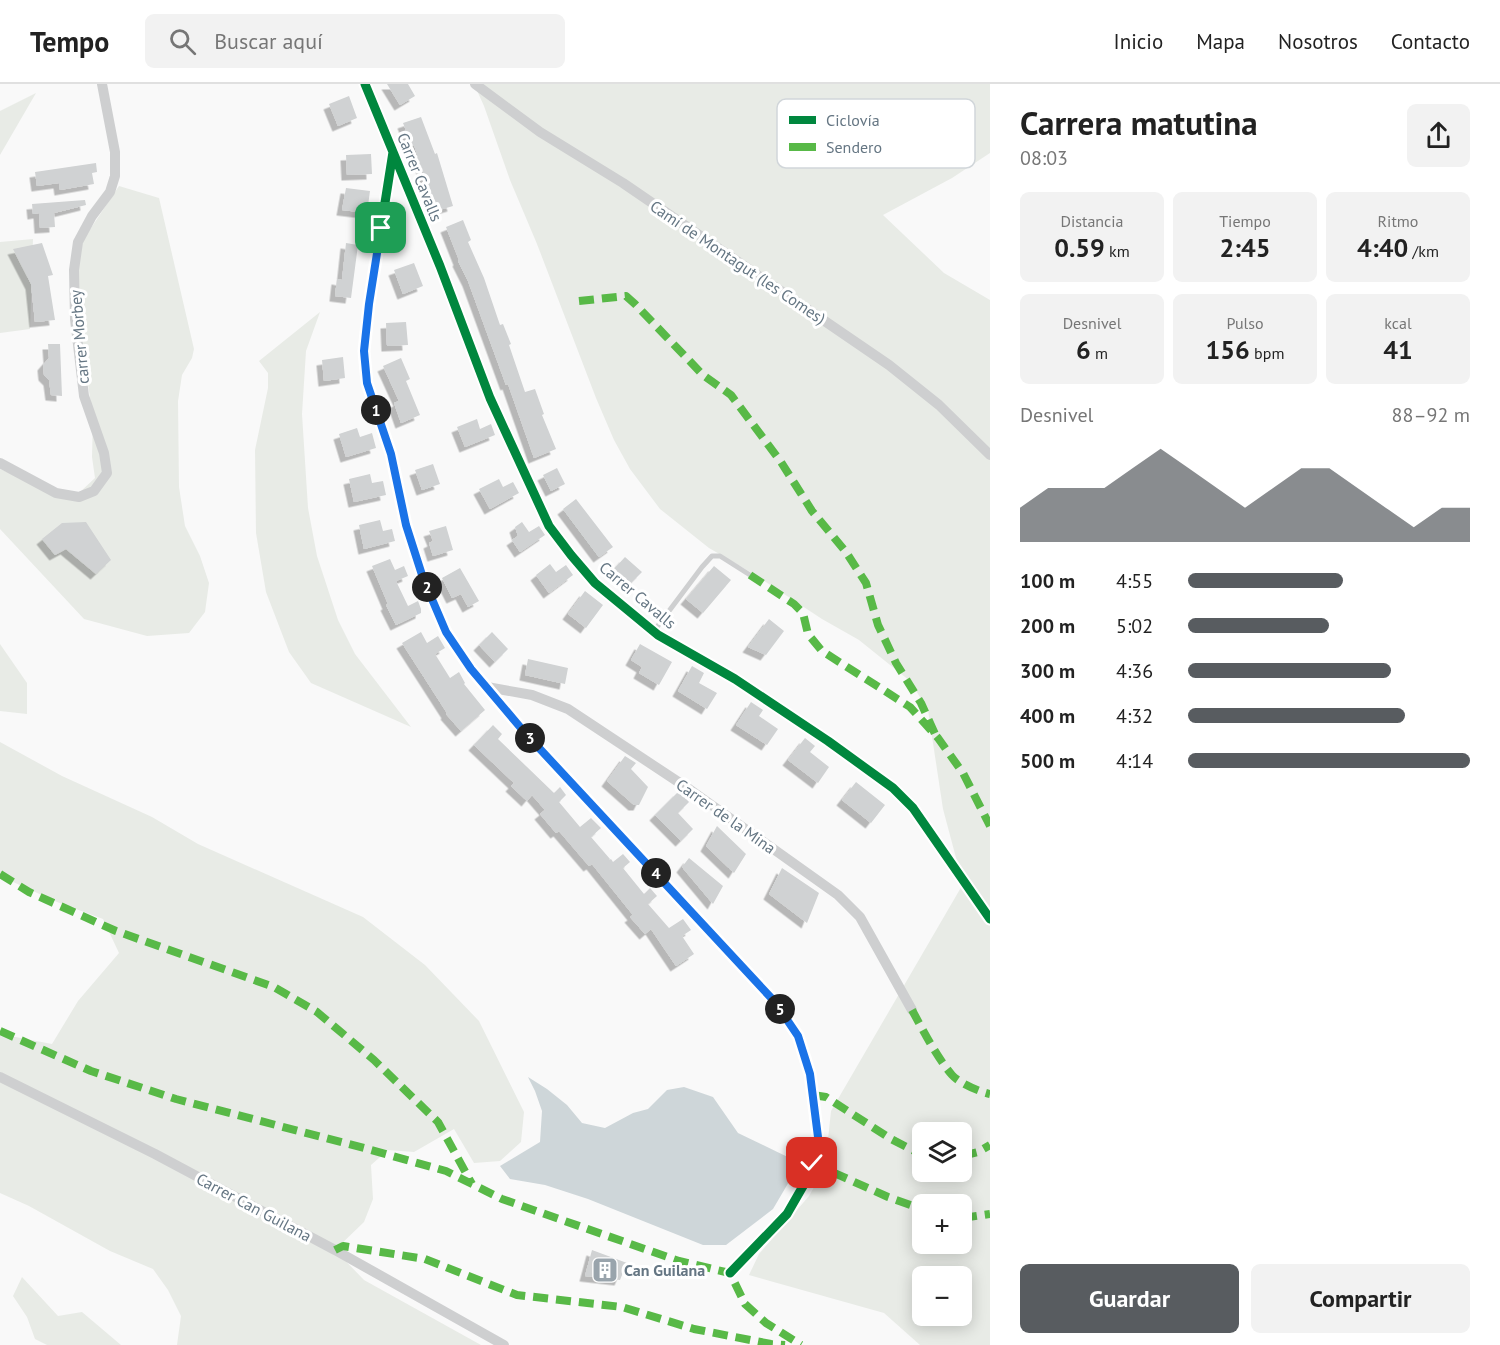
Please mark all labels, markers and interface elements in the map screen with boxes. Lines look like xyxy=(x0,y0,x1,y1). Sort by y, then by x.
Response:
search box xyxy=(145,14,565,68)
text: Tempo xyxy=(30,23,109,60)
icon: search xyxy=(166,25,199,58)
text: Buscar aquí xyxy=(214,27,323,55)
text: Inicio xyxy=(1114,28,1163,55)
text: Mapa xyxy=(1196,28,1245,55)
text: Nosotros xyxy=(1278,28,1358,55)
text: Contacto xyxy=(1391,28,1470,55)
legend xyxy=(777,99,975,168)
text: Carrera matutina xyxy=(1020,101,1258,144)
button: share xyxy=(1407,104,1470,167)
text: Ciclovía xyxy=(826,110,880,130)
street label: Carrer Cavalls xyxy=(393,130,447,225)
text: Sendero xyxy=(826,137,882,157)
text: 08:03 xyxy=(1020,145,1068,171)
street label: Camí de Montagut (les Comes) xyxy=(646,196,830,328)
pin xyxy=(355,202,406,253)
icon: arrive xyxy=(364,211,397,244)
text: Distancia xyxy=(1060,211,1124,231)
text: Tiempo xyxy=(1219,211,1271,231)
text: Ritmo xyxy=(1378,211,1418,231)
text: 0.59 xyxy=(1054,231,1105,264)
text: 2:45 xyxy=(1219,231,1271,264)
text: 4:40 xyxy=(1357,231,1408,264)
text: km xyxy=(1105,241,1130,261)
text: /km xyxy=(1408,241,1439,261)
street label: carrer Morbey xyxy=(65,289,93,385)
text: Desnivel xyxy=(1063,313,1121,333)
text: Pulso xyxy=(1227,313,1264,333)
text: kcal xyxy=(1384,313,1412,333)
text: 6 xyxy=(1076,333,1091,366)
text: 156 xyxy=(1206,333,1250,366)
text: 41 xyxy=(1383,333,1413,366)
text: m xyxy=(1091,343,1108,363)
text: bpm xyxy=(1250,343,1284,363)
pin: 1 xyxy=(361,395,391,425)
text: 1 xyxy=(371,400,381,420)
text: Desnivel xyxy=(1020,402,1093,428)
text: 88–92 m xyxy=(1392,402,1470,428)
street label: Carrer Cavalls xyxy=(596,557,681,633)
text: 100 m xyxy=(1020,568,1075,594)
text: 4:55 xyxy=(1116,568,1153,594)
pin: 2 xyxy=(412,572,442,602)
text: 2 xyxy=(422,577,432,597)
text: 200 m xyxy=(1020,613,1075,639)
text: 5:02 xyxy=(1116,613,1153,639)
text: 300 m xyxy=(1020,658,1075,684)
text: 4:36 xyxy=(1116,658,1153,684)
text: 400 m xyxy=(1020,703,1075,729)
text: 4:32 xyxy=(1116,703,1153,729)
pin: 3 xyxy=(515,723,545,753)
text: 3 xyxy=(525,728,535,748)
text: 500 m xyxy=(1020,748,1075,774)
text: 4:14 xyxy=(1116,748,1153,774)
street label: Carrer de la Mina xyxy=(672,774,780,858)
pin: 4 xyxy=(641,858,671,888)
text: 4 xyxy=(651,863,661,883)
pin: 5 xyxy=(765,994,795,1024)
text: 5 xyxy=(775,999,785,1019)
map controls xyxy=(912,1122,972,1326)
button: layers xyxy=(912,1122,972,1182)
pin xyxy=(786,1137,837,1188)
icon: check xyxy=(795,1146,828,1179)
street label: Carrer Can Guilana xyxy=(193,1168,315,1246)
button: + xyxy=(912,1194,972,1254)
building icon: Can Guilana xyxy=(590,1255,620,1285)
place label: Can Guilana xyxy=(624,1260,705,1280)
button: Guardar xyxy=(1020,1264,1239,1333)
button: Compartir xyxy=(1251,1264,1470,1333)
button: − xyxy=(912,1266,972,1326)

